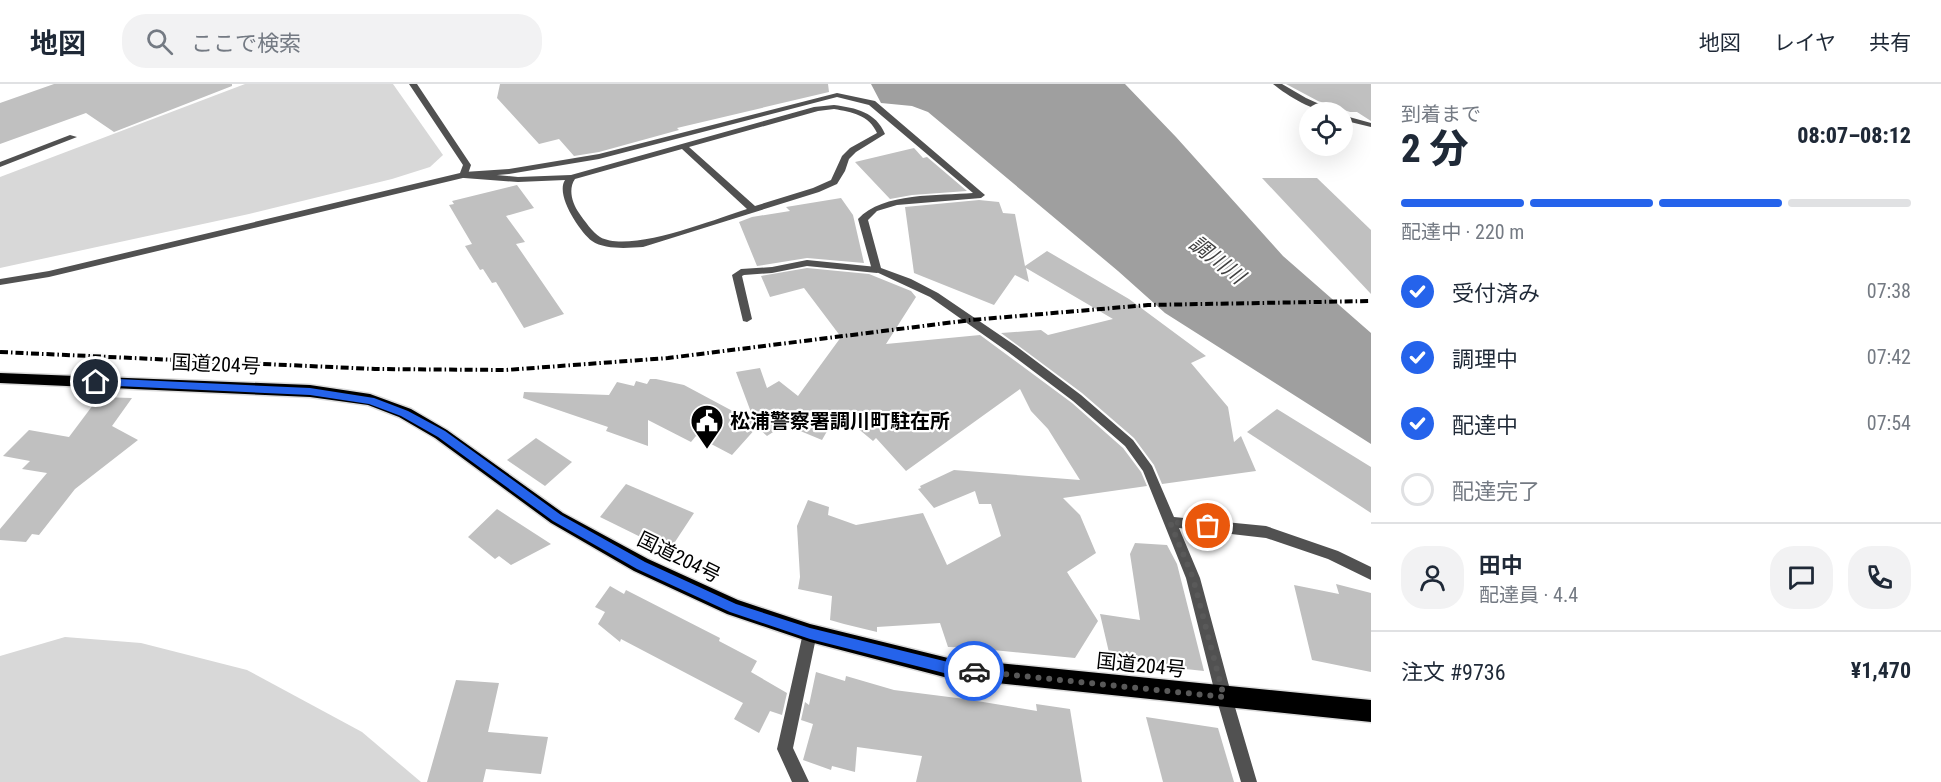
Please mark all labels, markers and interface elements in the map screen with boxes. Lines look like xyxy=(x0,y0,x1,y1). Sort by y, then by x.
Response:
search box xyxy=(122,14,542,68)
icon: search xyxy=(143,25,176,58)
text: 地図 xyxy=(30,27,86,60)
text: ここで検索 xyxy=(191,31,301,56)
text: 地図 xyxy=(1699,31,1741,55)
text: レイヤ xyxy=(1774,31,1836,55)
text: 共有 xyxy=(1869,31,1911,55)
map controls xyxy=(1299,102,1353,156)
button: locate xyxy=(1299,102,1353,156)
text: 到着まで xyxy=(1401,102,1481,126)
text: 08:07–08:12 xyxy=(1797,123,1911,148)
text: 2 分 xyxy=(1401,126,1469,172)
text: 配達中 · 220 m xyxy=(1401,220,1524,244)
water label: 調川川 xyxy=(1185,231,1251,290)
icon: check xyxy=(1401,275,1434,308)
text: 07:38 xyxy=(1867,279,1911,303)
text: 受付済み xyxy=(1452,281,1540,306)
icon: check xyxy=(1401,341,1434,374)
text: 07:42 xyxy=(1867,345,1911,369)
text: 調理中 xyxy=(1452,347,1518,372)
street label: 国道204号 xyxy=(171,350,261,378)
pin xyxy=(70,356,121,407)
icon: home xyxy=(79,365,112,398)
public building icon: 松浦警察署調川町駐在所 xyxy=(689,403,725,450)
icon: check xyxy=(1401,407,1434,440)
place label: 松浦警察署調川町駐在所 xyxy=(730,409,950,433)
text: 07:54 xyxy=(1867,411,1911,435)
text: 配達中 xyxy=(1452,413,1518,438)
text: 配達完了 xyxy=(1452,479,1540,504)
pin xyxy=(1182,500,1233,551)
icon: bag xyxy=(1191,509,1224,542)
street label: 国道204号 xyxy=(633,527,725,587)
button: person xyxy=(1401,546,1464,609)
button: chat xyxy=(1770,546,1833,609)
button: phone xyxy=(1848,546,1911,609)
text: 田中 xyxy=(1479,553,1523,578)
text: 配達員 · 4.4 xyxy=(1479,583,1578,607)
courier xyxy=(944,641,1004,701)
street label: 国道204号 xyxy=(1095,648,1187,682)
icon: car xyxy=(958,655,991,688)
text: ¥1,470 xyxy=(1851,658,1911,683)
text: 注文 #9736 xyxy=(1401,660,1506,685)

